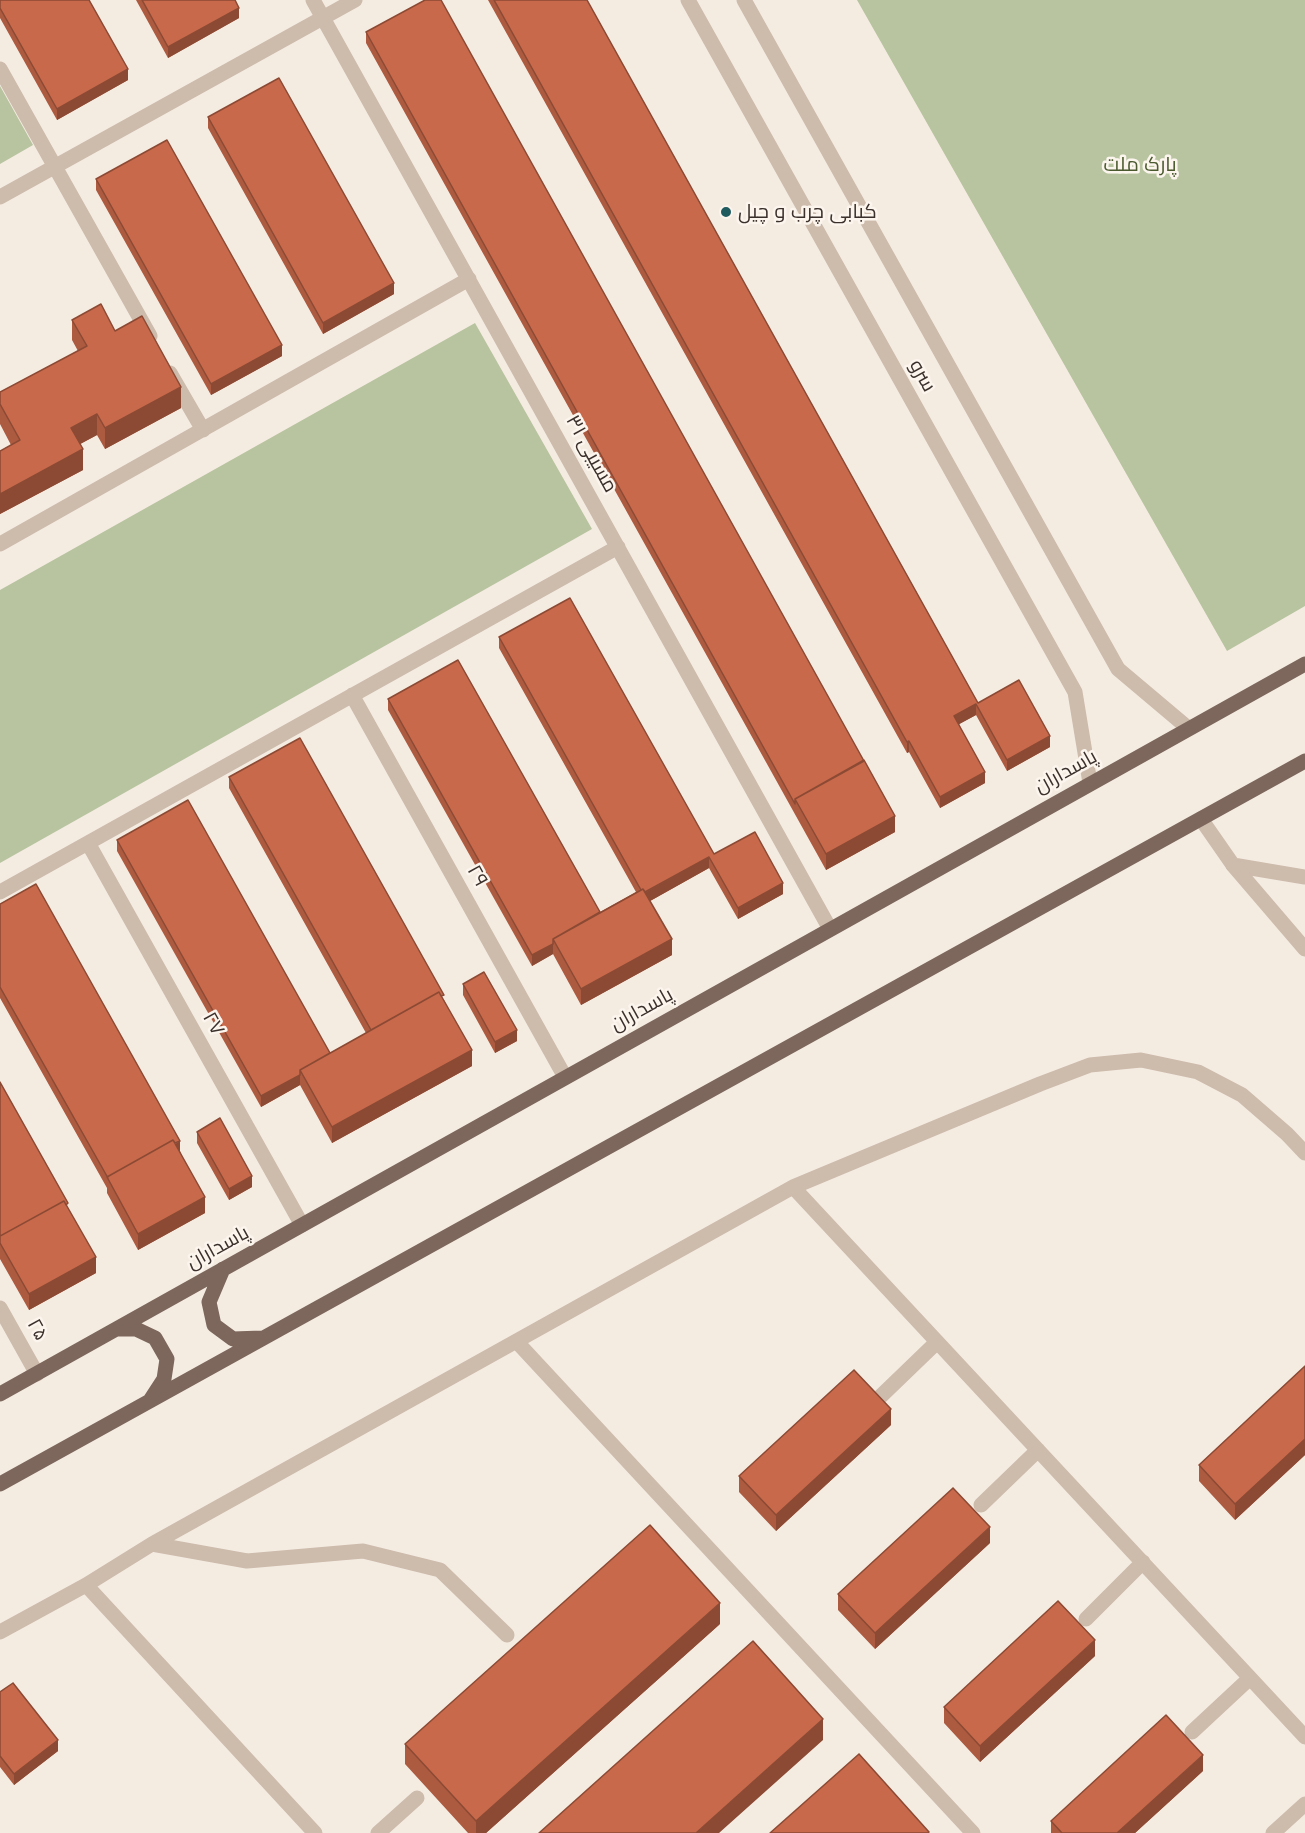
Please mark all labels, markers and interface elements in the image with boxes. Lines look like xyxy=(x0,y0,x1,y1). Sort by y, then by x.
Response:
park label: پارک ملت xyxy=(1103,153,1177,177)
place label: کبابی چرب و چیل xyxy=(738,200,877,224)
marker: کبابی چرب و چیل xyxy=(719,205,733,219)
street label: سرو xyxy=(903,356,941,396)
street label: ۳۱ مسیبی xyxy=(560,411,622,497)
street label: پاسداران xyxy=(1031,745,1101,799)
street label: ۲۹ xyxy=(461,861,493,891)
street label: پاسداران xyxy=(607,983,677,1037)
street label: ۲۷ xyxy=(197,1008,229,1040)
street label: پاسداران xyxy=(183,1221,253,1275)
street label: ۲۵ xyxy=(21,1315,53,1345)

